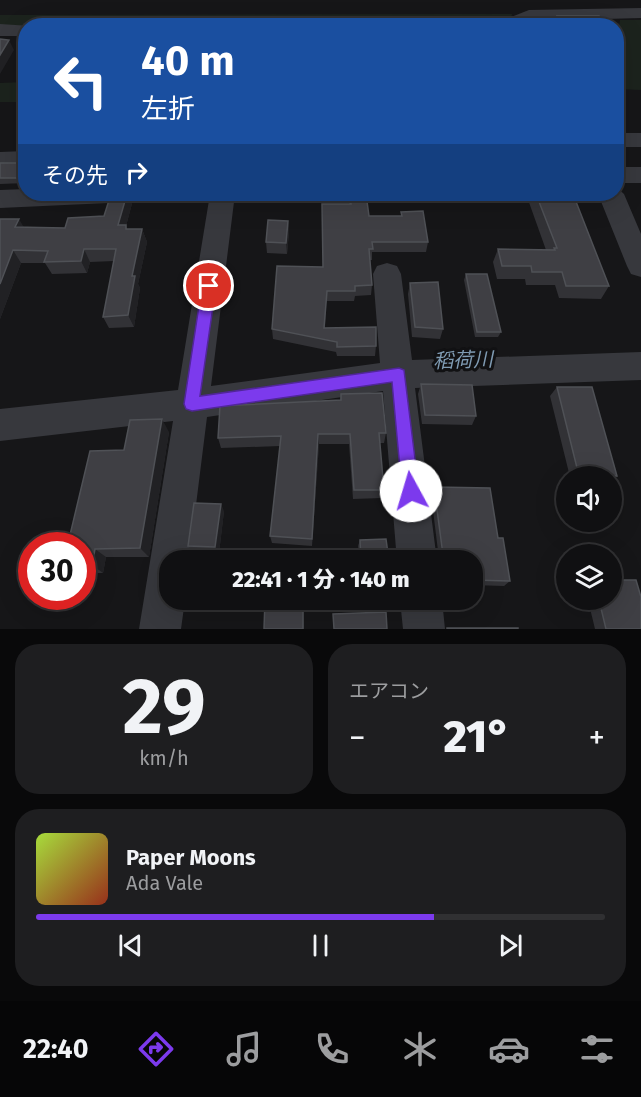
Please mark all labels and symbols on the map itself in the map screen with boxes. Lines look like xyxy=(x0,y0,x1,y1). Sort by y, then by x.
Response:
pin xyxy=(183,260,234,311)
water label: 稻荷川 xyxy=(433,347,495,373)
position arrow xyxy=(379,459,443,523)
speed limit sign: 30 xyxy=(18,532,96,610)

